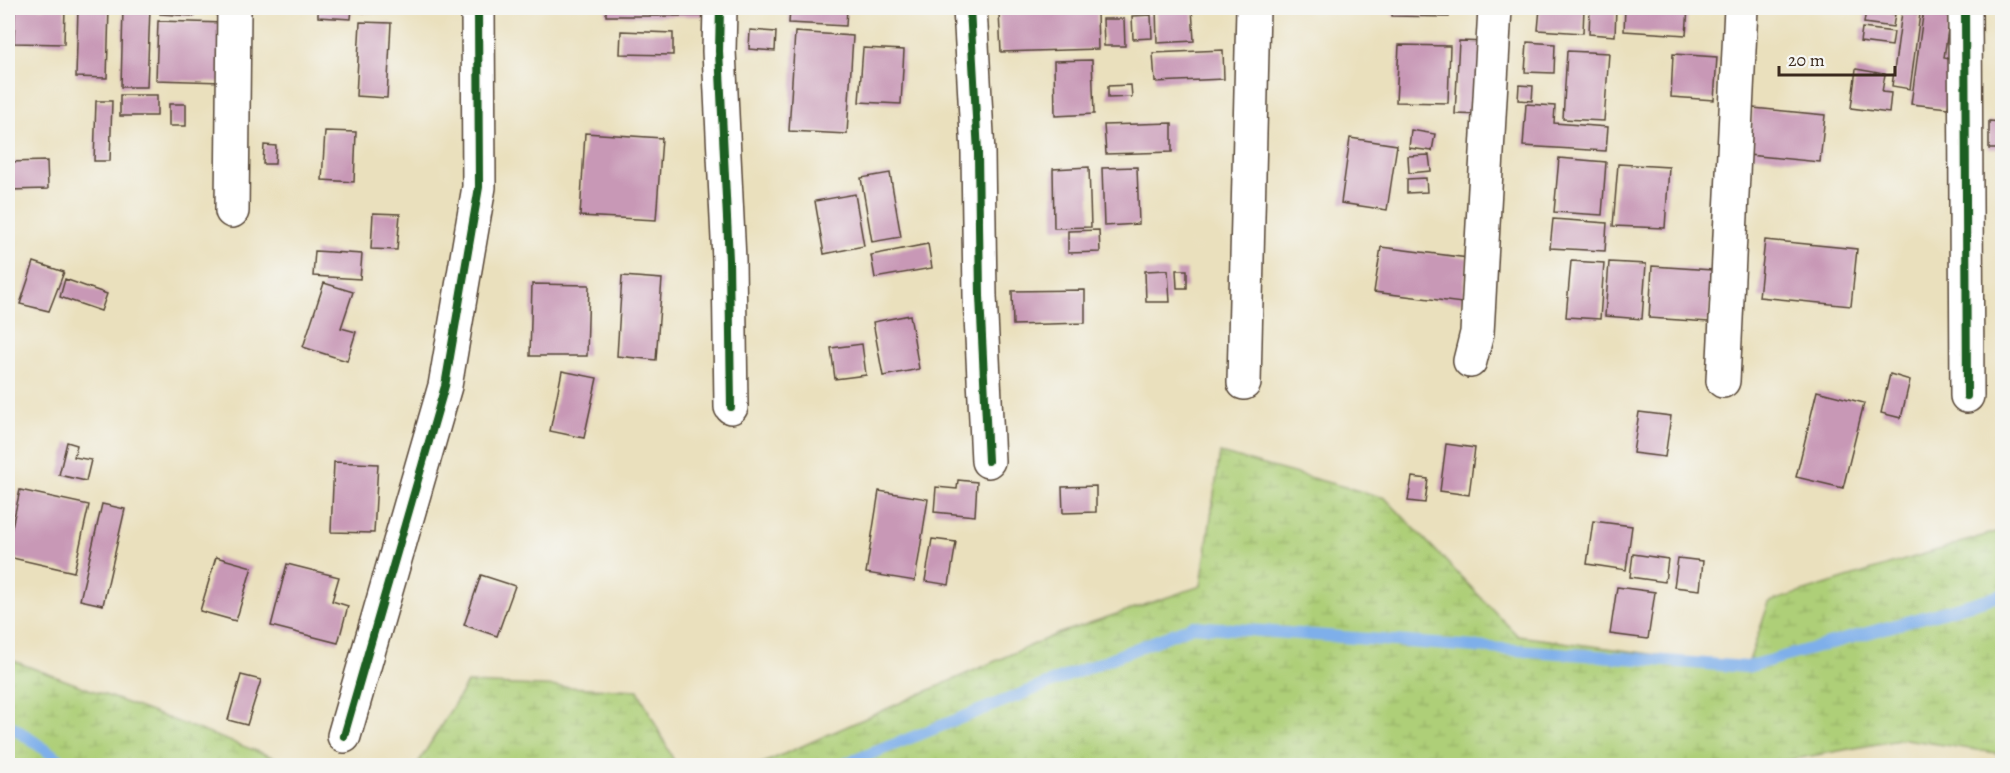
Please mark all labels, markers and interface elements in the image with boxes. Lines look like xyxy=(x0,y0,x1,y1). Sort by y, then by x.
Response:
scale bar xyxy=(1779,39,1894,77)
text: 20 m xyxy=(1788,48,1825,72)

